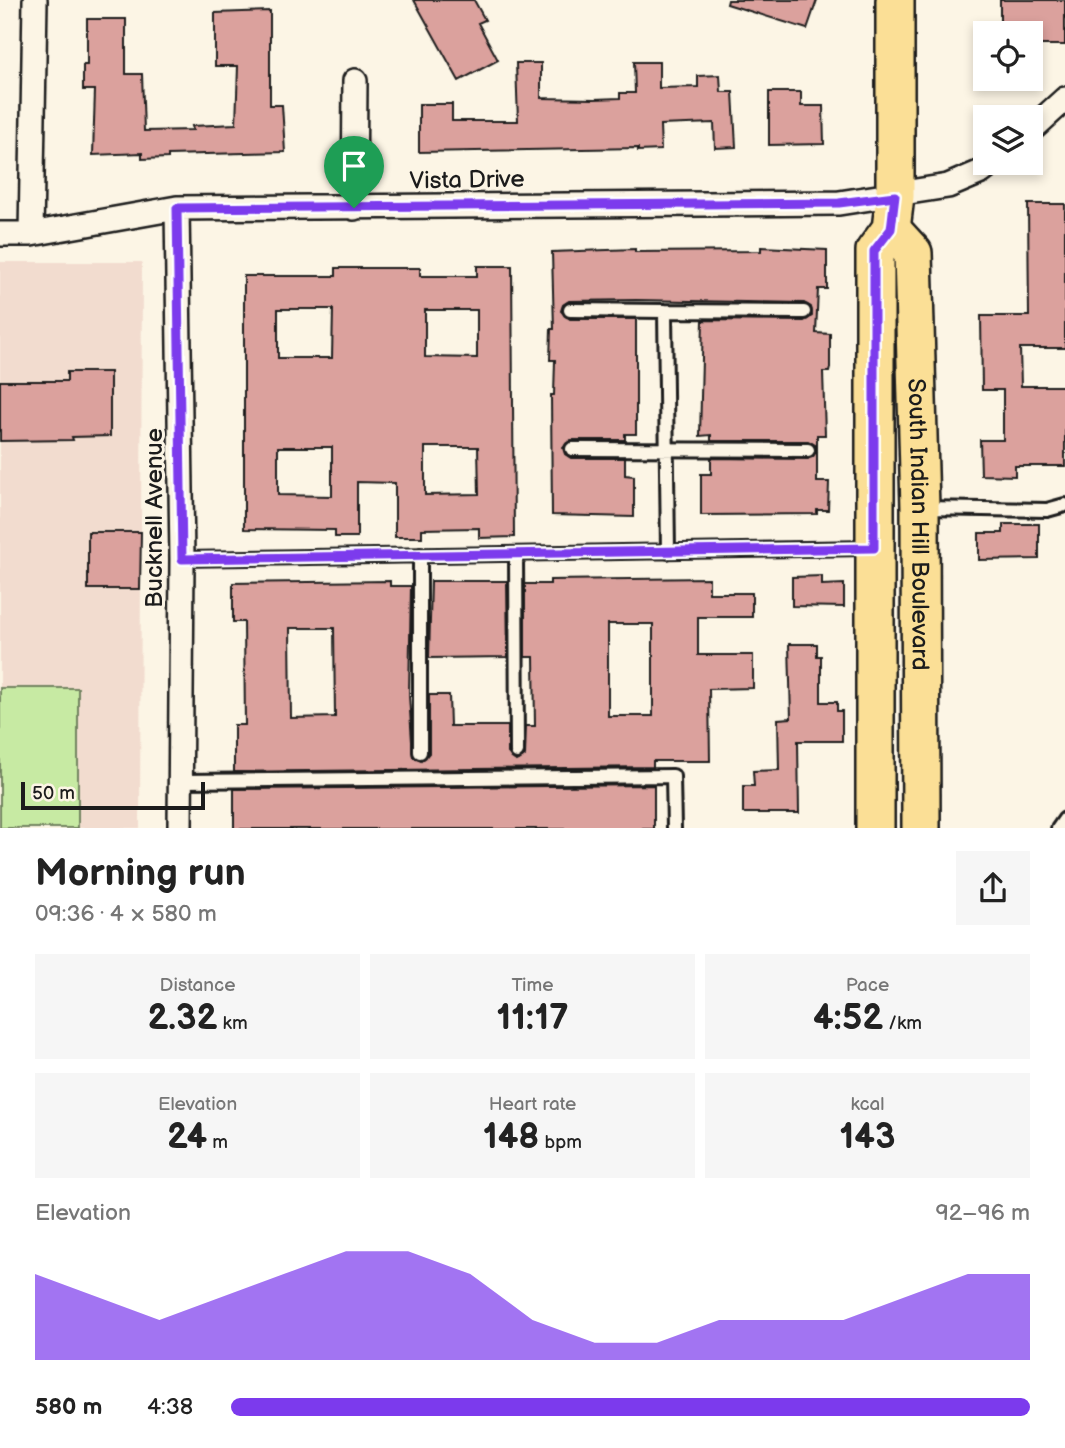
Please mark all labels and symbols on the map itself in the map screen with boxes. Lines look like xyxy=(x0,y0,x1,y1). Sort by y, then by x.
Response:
pin xyxy=(324,136,384,208)
street label: Vista Drive xyxy=(409,164,525,196)
street label: South Indian Hill Boulevard xyxy=(902,378,935,670)
street label: Bucknell Avenue xyxy=(140,428,169,608)
scale bar xyxy=(21,780,205,811)

